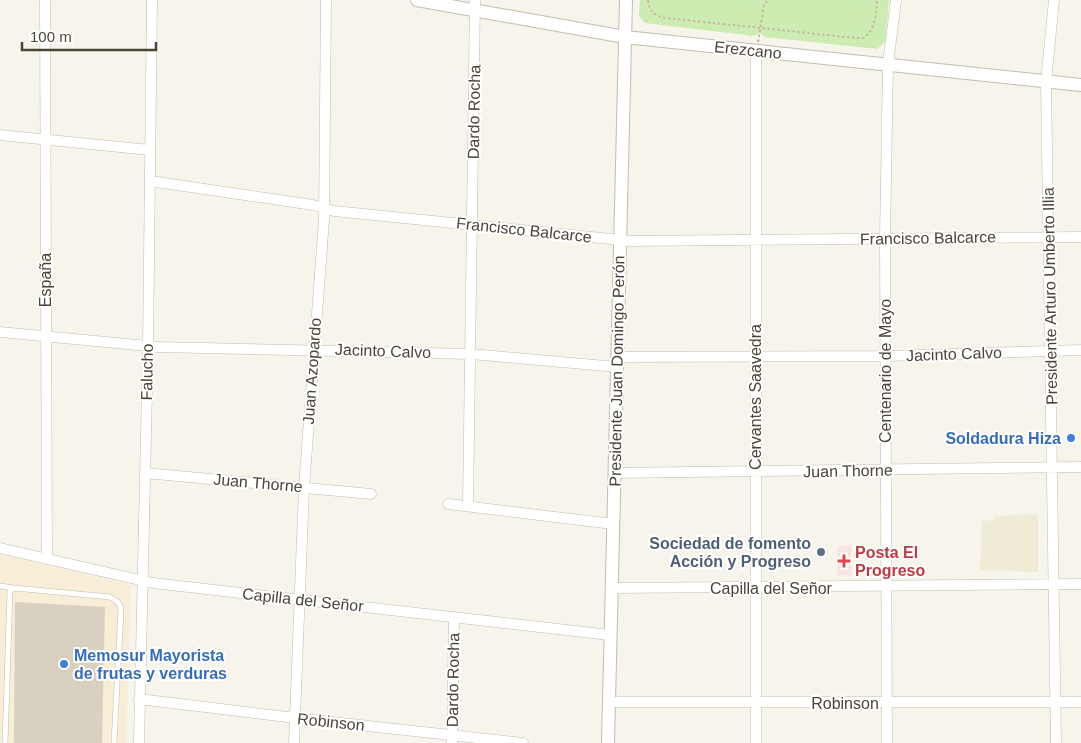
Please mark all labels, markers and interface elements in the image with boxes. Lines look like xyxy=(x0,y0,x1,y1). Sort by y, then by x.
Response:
scale bar xyxy=(22,20,156,52)
text: 100 m xyxy=(30,28,72,45)
street label: Erezcano xyxy=(713,38,783,62)
street label: Dardo Rocha xyxy=(465,65,483,159)
street label: Presidente Arturo Umberto Illia xyxy=(1040,187,1060,405)
street label: Francisco Balcarce xyxy=(455,214,593,246)
street label: Francisco Balcarce xyxy=(860,228,996,248)
street label: España xyxy=(37,253,54,307)
street label: Presidente Juan Domingo Perón xyxy=(606,255,628,487)
street label: Centenario de Mayo xyxy=(877,299,894,443)
street label: Juan Azopardo xyxy=(300,317,324,425)
street label: Cervantes Saavedra xyxy=(747,324,764,470)
street label: Jacinto Calvo xyxy=(335,341,431,361)
street label: Falucho xyxy=(138,343,156,401)
street label: Jacinto Calvo xyxy=(906,344,1002,364)
place label: Soldadura Hiza xyxy=(945,430,1061,447)
marker: Soldadura Hiza xyxy=(1065,432,1077,444)
street label: Juan Thorne xyxy=(803,462,893,480)
street label: Juan Thorne xyxy=(213,471,303,495)
place label: Sociedad de fomento Acción y Progreso xyxy=(649,535,811,570)
place label: Posta El Progreso xyxy=(855,544,925,579)
marker: Sociedad de fomento Acción y Progreso xyxy=(815,546,827,558)
marker: Posta El Progreso xyxy=(837,554,851,568)
street label: Capilla del Señor xyxy=(710,580,833,597)
street label: Capilla del Señor xyxy=(242,585,365,615)
street label: Dardo Rocha xyxy=(444,633,462,727)
place label: Memosur Mayorista de frutas y verduras xyxy=(74,647,227,682)
marker: Memosur Mayorista de frutas y verduras xyxy=(58,658,70,670)
street label: Robinson xyxy=(811,695,879,712)
street label: Robinson xyxy=(296,710,366,734)

